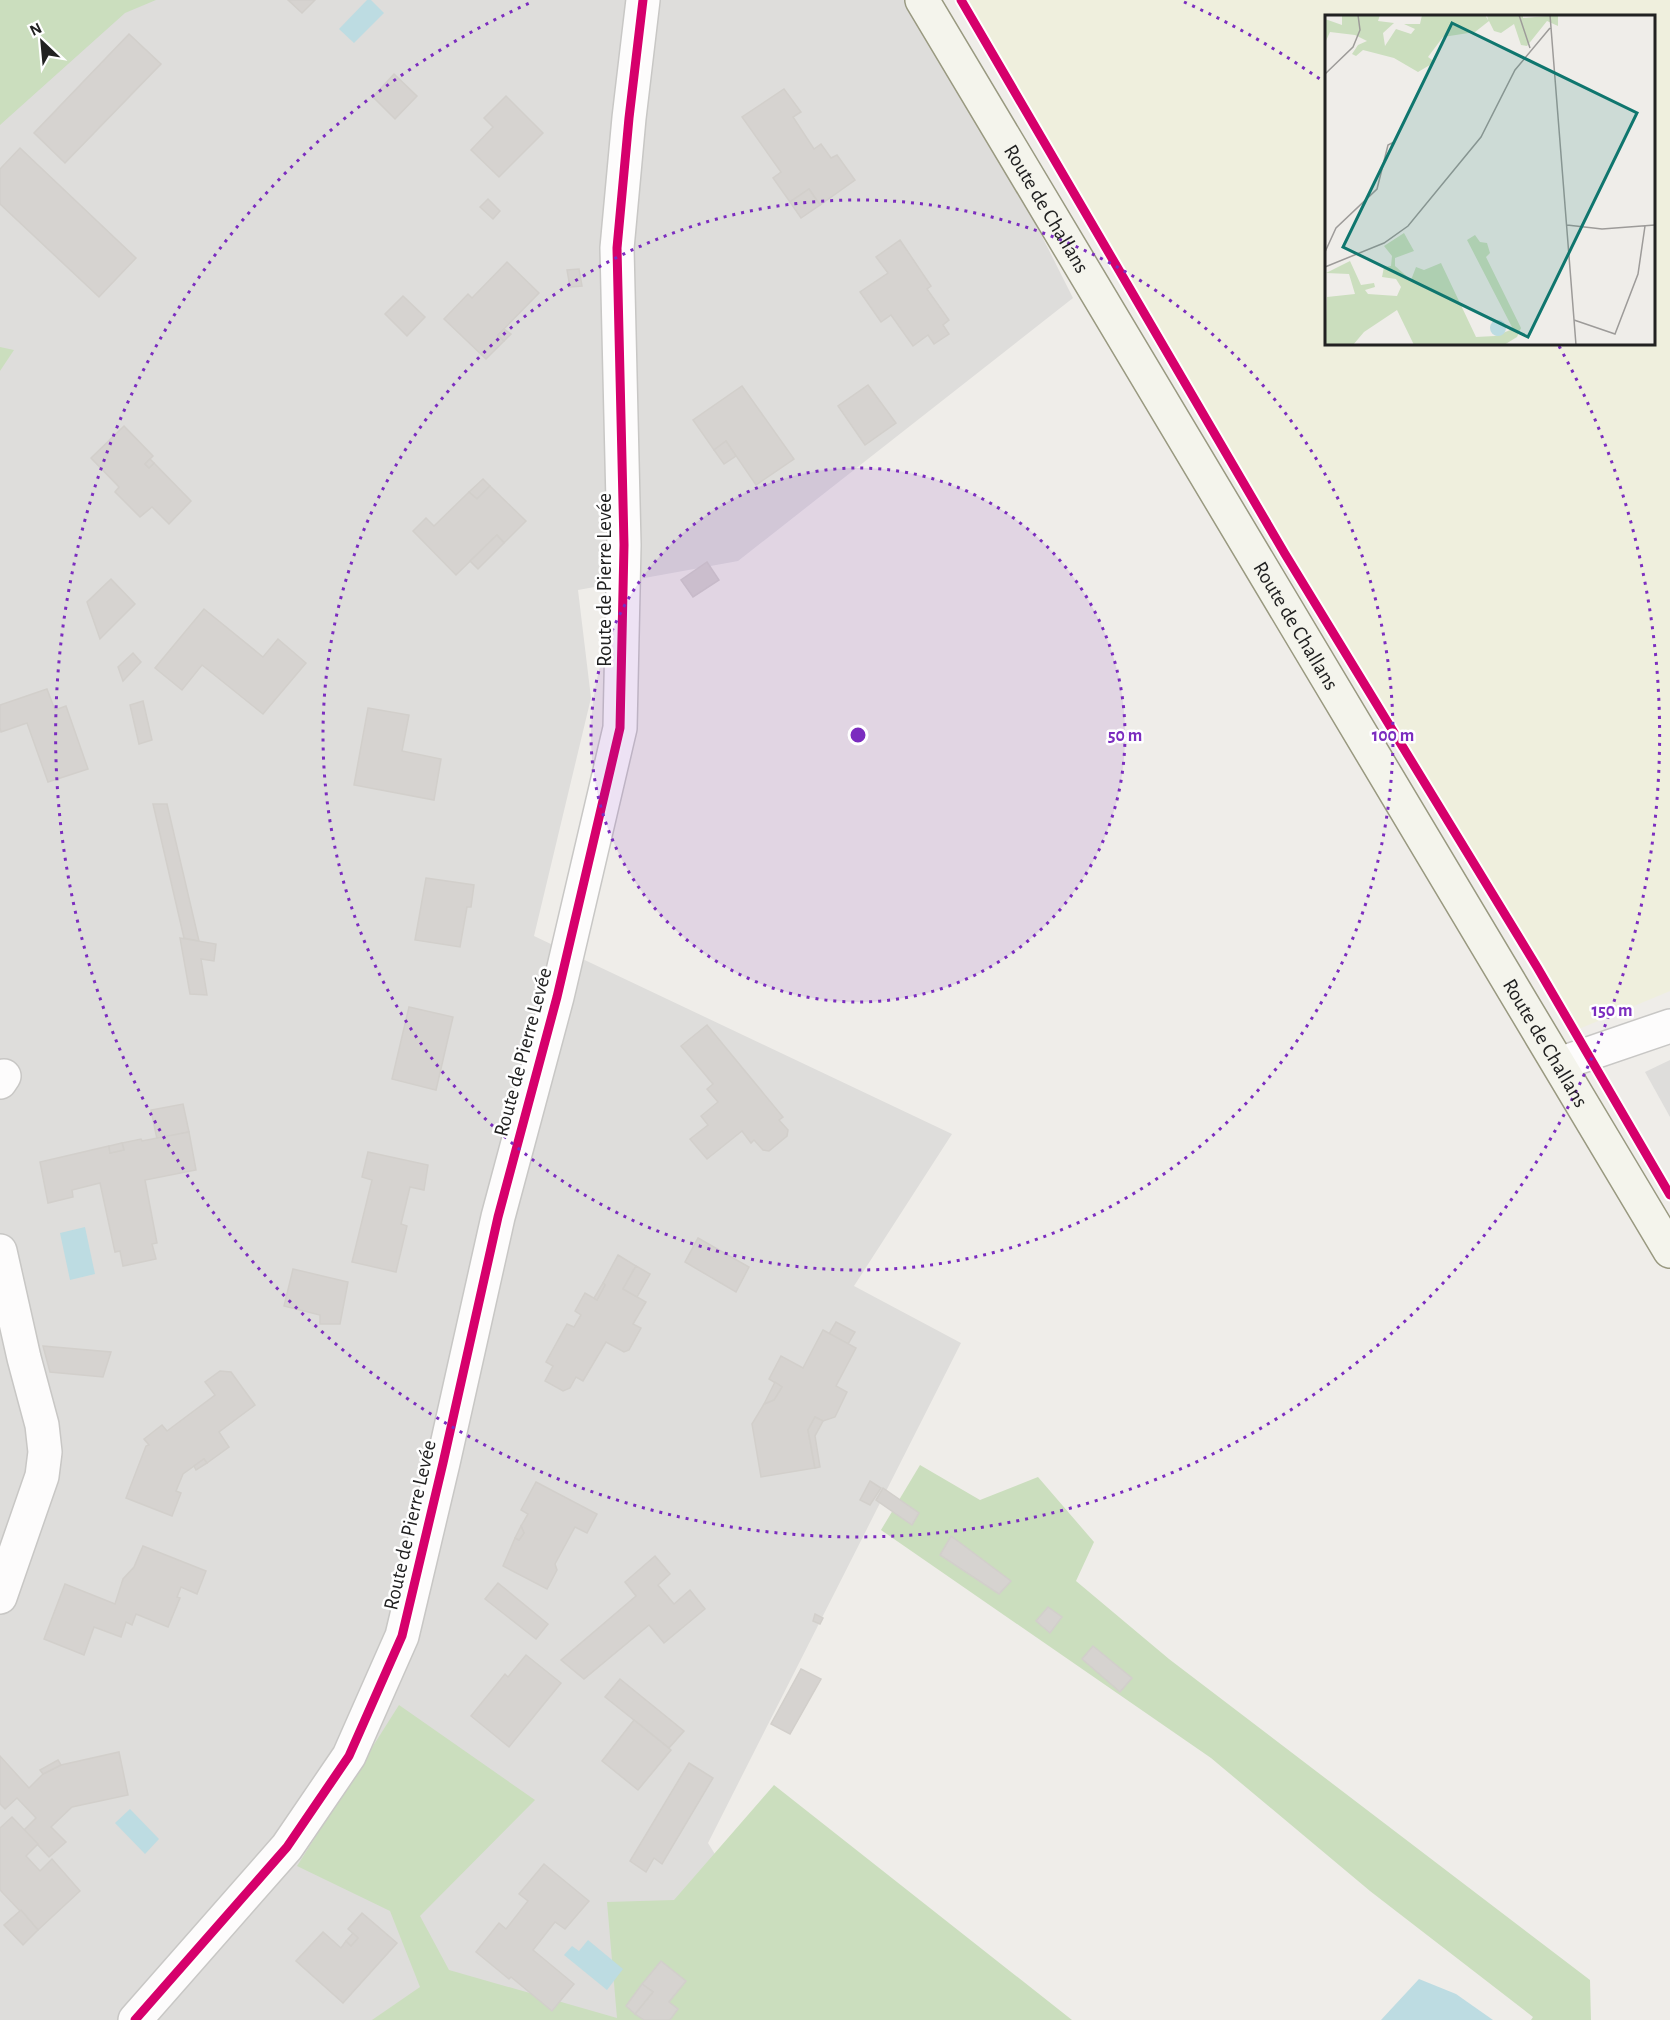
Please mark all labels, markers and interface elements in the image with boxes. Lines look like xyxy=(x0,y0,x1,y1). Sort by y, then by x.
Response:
north arrow xyxy=(12,12,72,72)
inset map xyxy=(1325,15,1655,345)
text: N xyxy=(27,20,44,39)
street label: Route de Challans xyxy=(1000,141,1093,276)
street label: Route de Pierre Levée xyxy=(594,493,615,667)
street label: Route de Challans xyxy=(1250,558,1342,694)
centre of rings xyxy=(848,725,868,745)
text: 50 m xyxy=(1108,727,1142,745)
text: 100 m xyxy=(1372,727,1414,745)
street label: Route de Pierre Levée xyxy=(490,965,556,1139)
street label: Route de Challans xyxy=(1499,975,1592,1111)
text: 150 m xyxy=(1592,1002,1632,1020)
street label: Route de Pierre Levée xyxy=(380,1438,440,1612)

